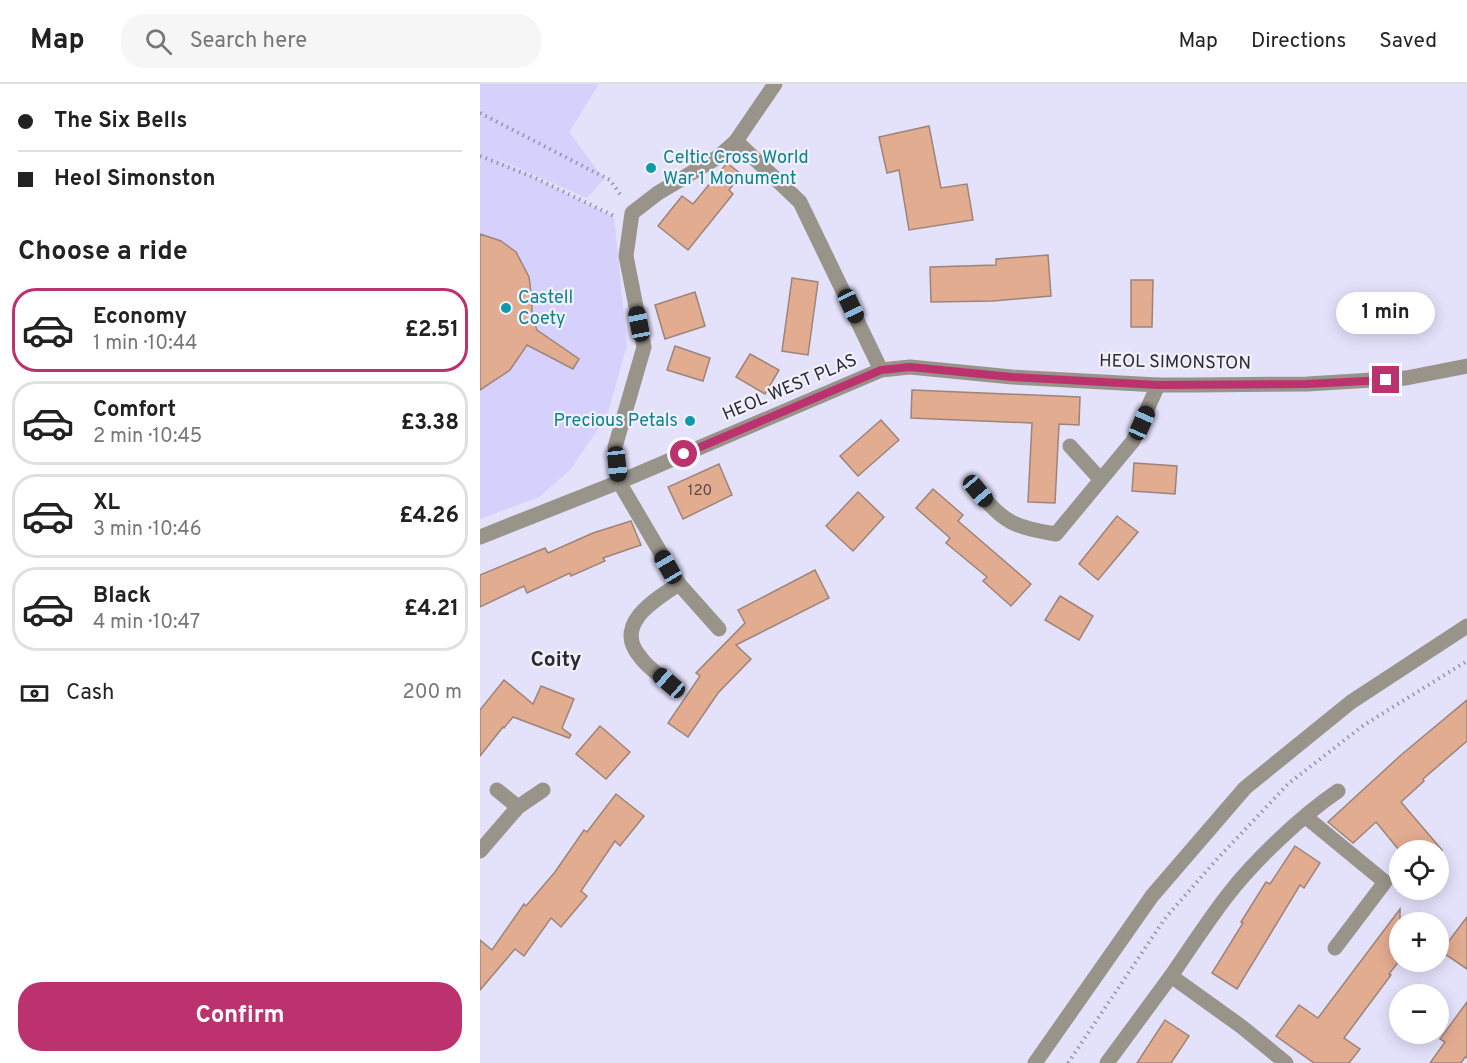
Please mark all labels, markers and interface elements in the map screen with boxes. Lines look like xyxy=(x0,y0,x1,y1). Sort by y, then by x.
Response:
search box xyxy=(121,14,541,68)
text: Map xyxy=(30,23,85,59)
icon: search xyxy=(142,25,175,58)
text: Search here xyxy=(190,28,307,55)
text: Map xyxy=(1178,28,1218,55)
text: Directions xyxy=(1251,28,1346,55)
text: Saved xyxy=(1379,28,1437,55)
text: The Six Bells xyxy=(54,108,187,135)
place label: Celtic Cross World War 1 Monument xyxy=(663,147,809,191)
marker: Celtic Cross World War 1 Monument xyxy=(644,161,658,175)
text: Heol Simonston xyxy=(54,166,216,193)
text: Choose a ride xyxy=(18,235,188,269)
car xyxy=(835,286,867,326)
place label: Castell Coety xyxy=(518,287,573,331)
callout: 1 min xyxy=(1336,293,1436,335)
text: 1 min xyxy=(1361,300,1410,326)
marker: Castell Coety xyxy=(499,301,513,315)
icon: car xyxy=(21,303,75,357)
text: Economy xyxy=(93,304,187,331)
car xyxy=(627,305,651,343)
text: £2.51 xyxy=(405,317,459,344)
text: 1 min · 10:44 xyxy=(93,331,197,357)
street label: HEOL WEST PLAS xyxy=(719,349,861,427)
street label: HEOL SIMONSTON xyxy=(1099,350,1251,376)
route end xyxy=(1372,366,1399,393)
icon: car xyxy=(21,396,75,450)
text: Comfort xyxy=(93,397,176,424)
car xyxy=(1126,403,1158,443)
text: £3.38 xyxy=(401,410,459,437)
place label: Precious Petals xyxy=(554,410,678,433)
marker: Precious Petals xyxy=(683,414,697,428)
text: 2 min · 10:45 xyxy=(93,424,202,450)
route start xyxy=(670,440,697,467)
car xyxy=(606,445,628,483)
car xyxy=(960,471,996,511)
house number: 120 xyxy=(688,482,712,501)
icon: car xyxy=(21,489,75,543)
text: XL xyxy=(93,490,120,517)
text: £4.26 xyxy=(399,503,459,530)
text: 3 min · 10:46 xyxy=(93,517,202,543)
car xyxy=(651,547,685,587)
icon: car xyxy=(21,582,75,636)
text: Black xyxy=(93,583,151,610)
text: £4.21 xyxy=(404,596,459,623)
text: 4 min · 10:47 xyxy=(93,610,200,636)
district label: Coity xyxy=(531,647,582,674)
car xyxy=(650,664,688,702)
icon: cash xyxy=(18,677,51,710)
text: Cash xyxy=(66,680,115,707)
text: 200 m xyxy=(403,680,462,706)
map controls xyxy=(1389,840,1449,1044)
button: locate xyxy=(1389,840,1449,900)
button: + xyxy=(1389,912,1449,972)
button: Confirm xyxy=(18,982,462,1051)
button: − xyxy=(1389,984,1449,1044)

